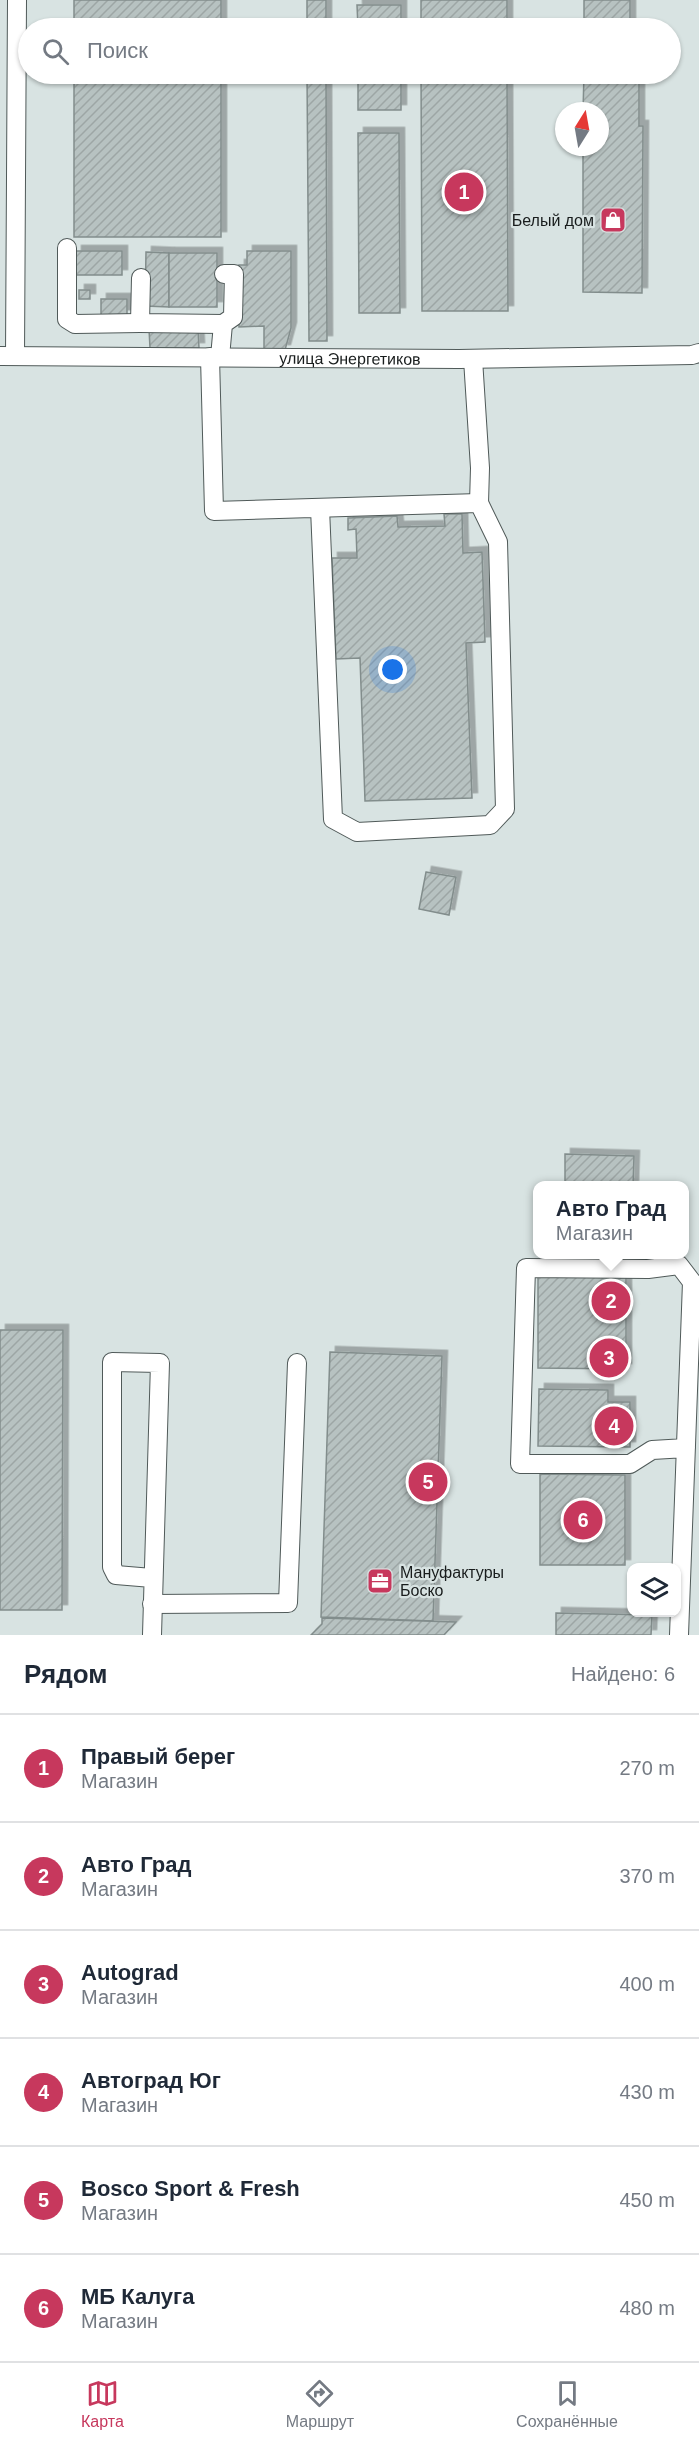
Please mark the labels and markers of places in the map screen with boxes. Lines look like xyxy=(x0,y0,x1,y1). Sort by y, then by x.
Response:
pin: 1 xyxy=(444,170,484,214)
shop icon: Белый дом xyxy=(598,205,628,235)
place label: Белый дом xyxy=(512,212,594,229)
pin: 2 xyxy=(592,1278,630,1324)
pin: 3 xyxy=(590,1336,628,1380)
pin: 4 xyxy=(594,1404,634,1448)
pin: 5 xyxy=(408,1460,448,1504)
pin: 6 xyxy=(564,1498,602,1543)
place label: Мануфактуры Боско xyxy=(400,1564,504,1599)
office icon: Мануфактуры Боско xyxy=(365,1566,395,1596)

